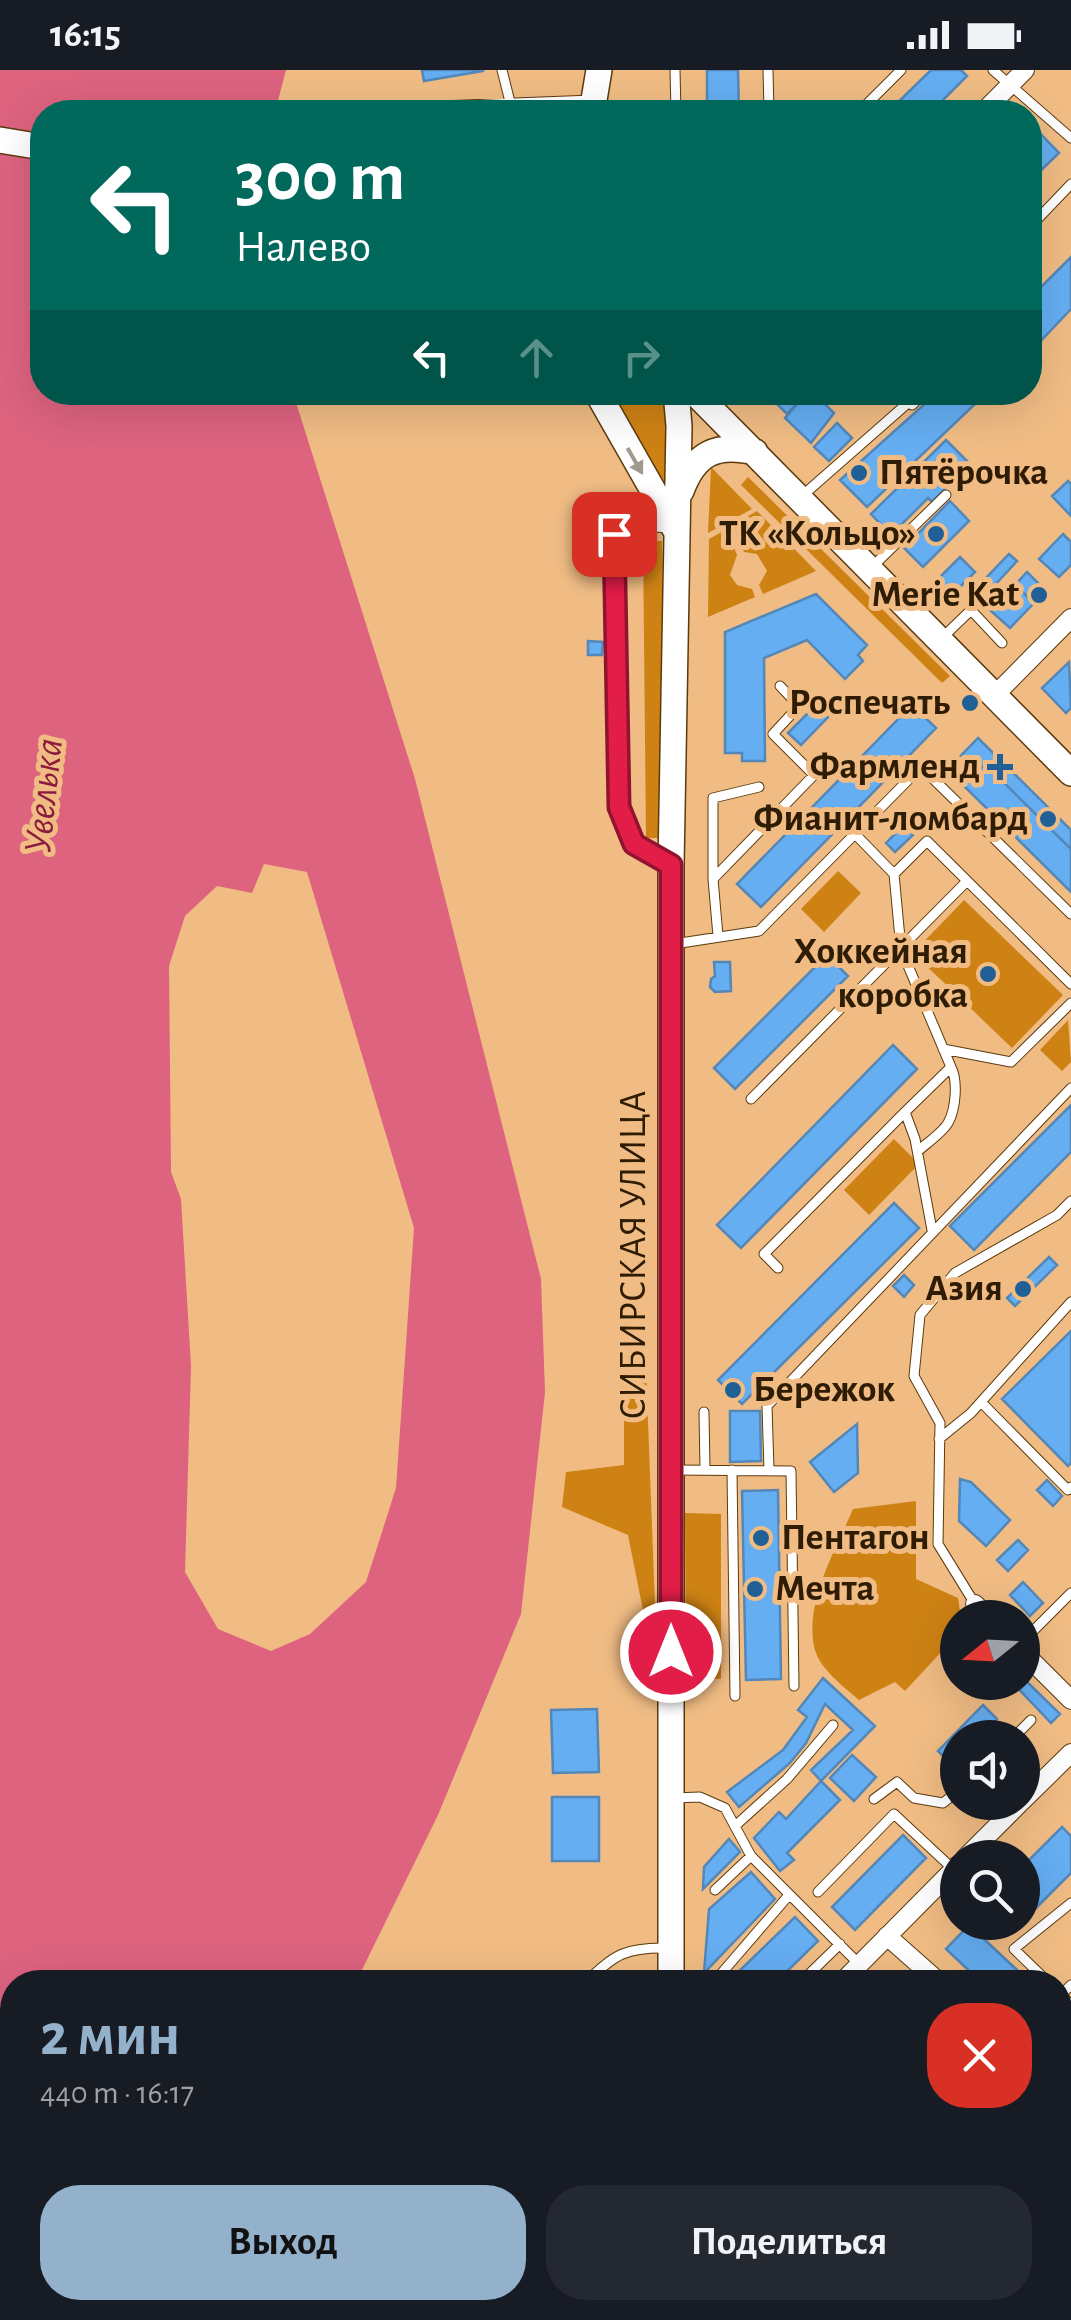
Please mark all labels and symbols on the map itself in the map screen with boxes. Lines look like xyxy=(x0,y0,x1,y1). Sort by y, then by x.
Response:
one-way arrow xyxy=(626,447,644,475)
place label: Пятёрочка xyxy=(879,454,1048,492)
marker: Пятёрочка xyxy=(848,462,870,484)
pin xyxy=(572,492,657,577)
place label: ТК «Кольцо» xyxy=(719,515,916,553)
marker: ТК «Кольцо» xyxy=(925,523,947,545)
place label: Merie Kat xyxy=(872,576,1019,614)
marker: Merie Kat xyxy=(1028,584,1050,606)
place label: Роспечать xyxy=(789,684,950,722)
marker: Роспечать xyxy=(959,692,981,714)
water label: Увелька xyxy=(18,736,70,856)
place label: Фармленд xyxy=(810,748,980,786)
marker: Фармленд xyxy=(989,756,1011,778)
place label: Фианит-ломбард xyxy=(754,800,1028,838)
marker: Фианит-ломбард xyxy=(1037,808,1059,830)
place label: Хоккейная коробка xyxy=(794,933,968,1015)
marker: Хоккейная коробка xyxy=(977,963,999,985)
street label: СИБИРСКАЯ УЛИЦА xyxy=(615,1091,653,1419)
place label: Азия xyxy=(925,1270,1003,1308)
marker: Азия xyxy=(1012,1278,1034,1300)
place label: Бережок xyxy=(753,1371,895,1409)
marker: Бережок xyxy=(722,1379,744,1401)
place label: Пентагон xyxy=(781,1519,930,1557)
marker: Пентагон xyxy=(750,1527,772,1549)
place label: Мечта xyxy=(775,1570,875,1608)
marker: Мечта xyxy=(744,1578,766,1600)
position arrow xyxy=(619,1600,723,1704)
north arrow xyxy=(940,1600,1040,1700)

